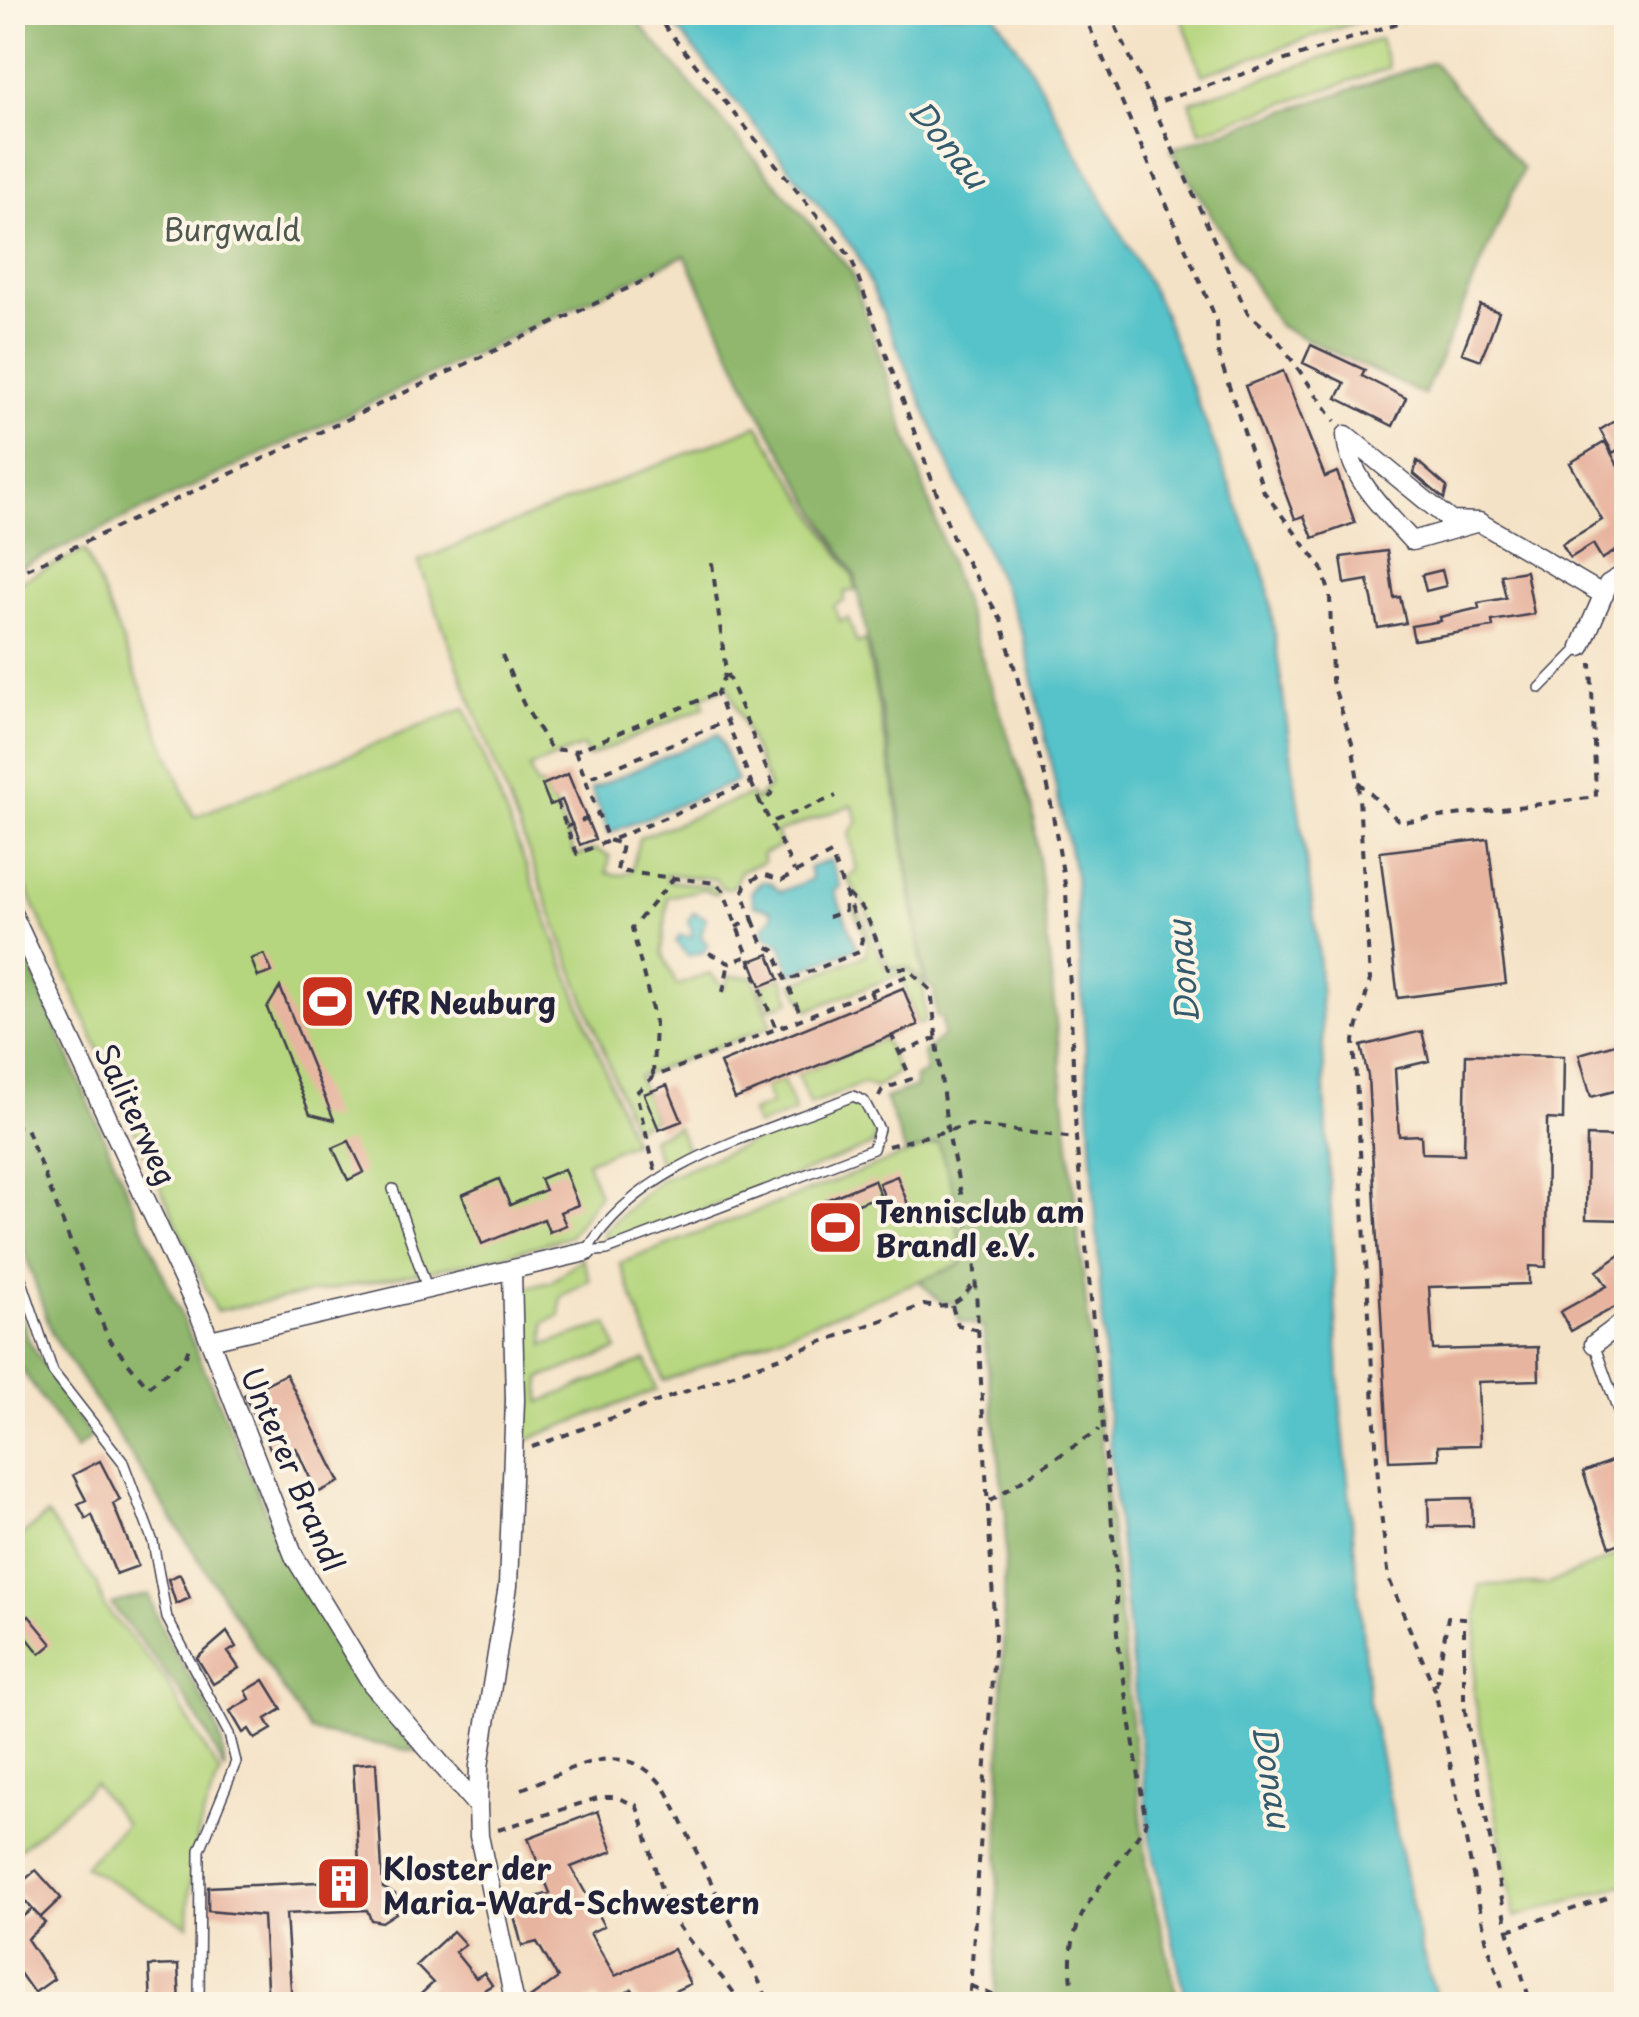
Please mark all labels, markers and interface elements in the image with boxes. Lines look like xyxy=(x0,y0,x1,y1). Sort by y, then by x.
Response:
water label: Donau xyxy=(898,88,1001,200)
park label: Burgwald xyxy=(163,206,301,251)
water label: Donau xyxy=(1153,917,1210,1025)
sports icon: VfR Neuburg xyxy=(297,971,357,1031)
place label: VfR Neuburg xyxy=(366,979,556,1024)
street label: Saliterweg xyxy=(84,1035,190,1193)
place label: Tennisclub am Brandl e.V. xyxy=(875,1188,1085,1267)
sports icon: Tennisclub am Brandl e.V. xyxy=(806,1197,866,1257)
street label: Unterer Brandl xyxy=(231,1360,357,1578)
water label: Donau xyxy=(1241,1721,1305,1832)
place label: Kloster der Maria-Ward-Schwestern xyxy=(383,1845,760,1924)
building icon: Kloster der Maria-Ward-Schwestern xyxy=(314,1854,374,1914)

